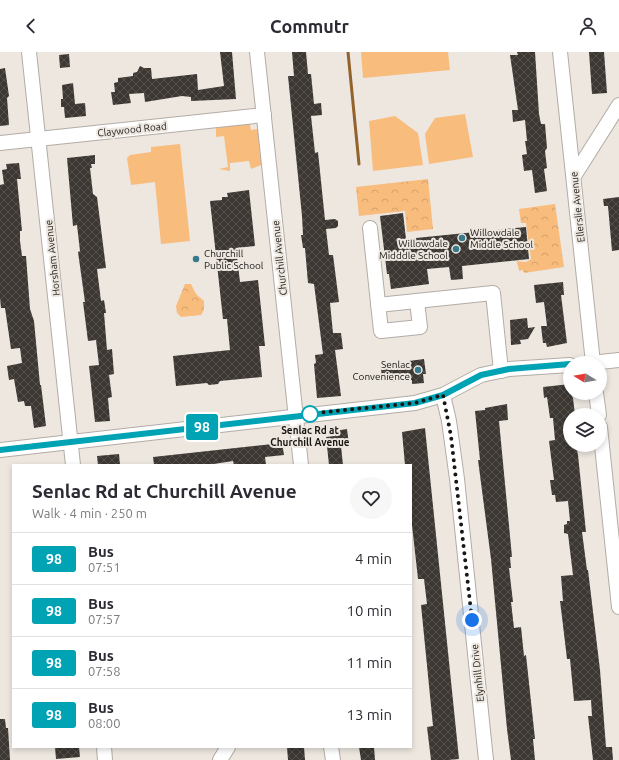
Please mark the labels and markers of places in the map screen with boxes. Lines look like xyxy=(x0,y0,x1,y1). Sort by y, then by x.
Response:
place label: Willowdale Middle School xyxy=(470,227,534,250)
marker: Willowdale Middle School xyxy=(457,233,467,243)
place label: Willowdale Midddle School xyxy=(379,238,448,261)
marker: Willowdale Midddle School xyxy=(451,244,461,254)
place label: Churchill Public School xyxy=(204,248,264,271)
marker: Churchill Public School xyxy=(191,254,201,264)
place label: Senlac Convenience xyxy=(352,359,410,382)
marker: Senlac Convenience xyxy=(413,365,423,375)
marker: Senlac Rd at Churchill Avenue xyxy=(301,405,319,423)
place label: Senlac Rd at Churchill Avenue xyxy=(270,425,350,448)

